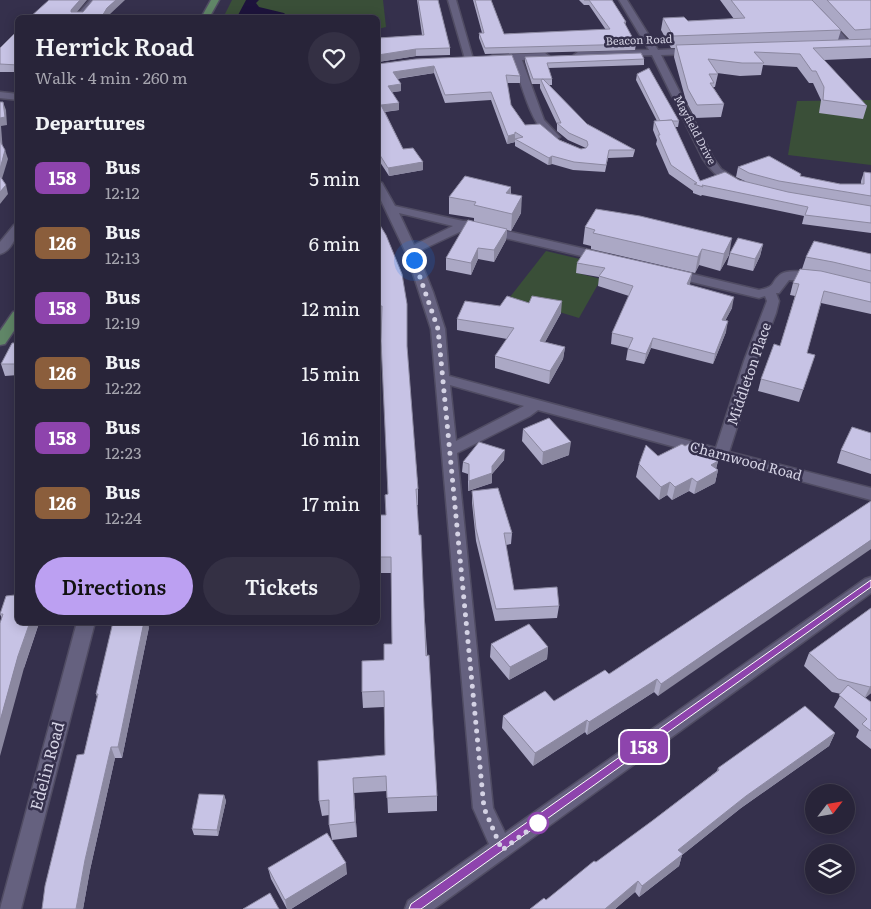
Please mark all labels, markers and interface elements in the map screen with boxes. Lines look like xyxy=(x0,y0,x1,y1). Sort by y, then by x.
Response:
text: Herrick Road xyxy=(35,28,194,63)
street label: Beacon Road xyxy=(605,30,673,48)
button: heart xyxy=(308,32,360,84)
text: Walk · 4 min · 260 m xyxy=(35,65,188,89)
street label: Mayfield Drive xyxy=(671,92,721,167)
text: Departures xyxy=(35,108,145,136)
text: Bus xyxy=(105,152,140,180)
text: 158 xyxy=(49,164,76,191)
text: 5 min xyxy=(309,164,360,192)
text: 12:12 xyxy=(105,180,140,204)
text: Bus xyxy=(105,217,140,245)
text: 126 xyxy=(49,229,76,256)
text: 6 min xyxy=(309,229,360,257)
text: 12:13 xyxy=(105,245,140,269)
your location xyxy=(402,248,427,273)
text: Bus xyxy=(105,282,140,310)
text: 158 xyxy=(49,294,76,321)
text: 12 min xyxy=(301,294,360,322)
text: 12:19 xyxy=(105,310,140,334)
street label: Middleton Place xyxy=(721,320,775,428)
text: Bus xyxy=(105,347,140,375)
text: 126 xyxy=(49,359,76,386)
text: 15 min xyxy=(301,359,360,387)
text: 12:22 xyxy=(105,375,141,399)
text: Bus xyxy=(105,412,140,440)
text: 158 xyxy=(49,424,76,451)
text: 16 min xyxy=(301,424,360,452)
street label: Charnwood Road xyxy=(688,435,805,485)
text: 12:23 xyxy=(105,440,142,464)
text: Bus xyxy=(105,477,140,505)
text: 126 xyxy=(49,489,76,516)
text: 17 min xyxy=(302,489,360,517)
text: 12:24 xyxy=(105,505,142,529)
button: Directions xyxy=(35,557,193,615)
button: Tickets xyxy=(203,557,360,615)
street label: Edelin Road xyxy=(23,718,69,813)
line badge: 158 xyxy=(615,731,673,763)
text: 158 xyxy=(630,733,658,760)
north arrow xyxy=(805,784,855,834)
map controls xyxy=(805,784,855,894)
unlabelled marker xyxy=(527,812,549,834)
button: layers xyxy=(805,844,855,894)

